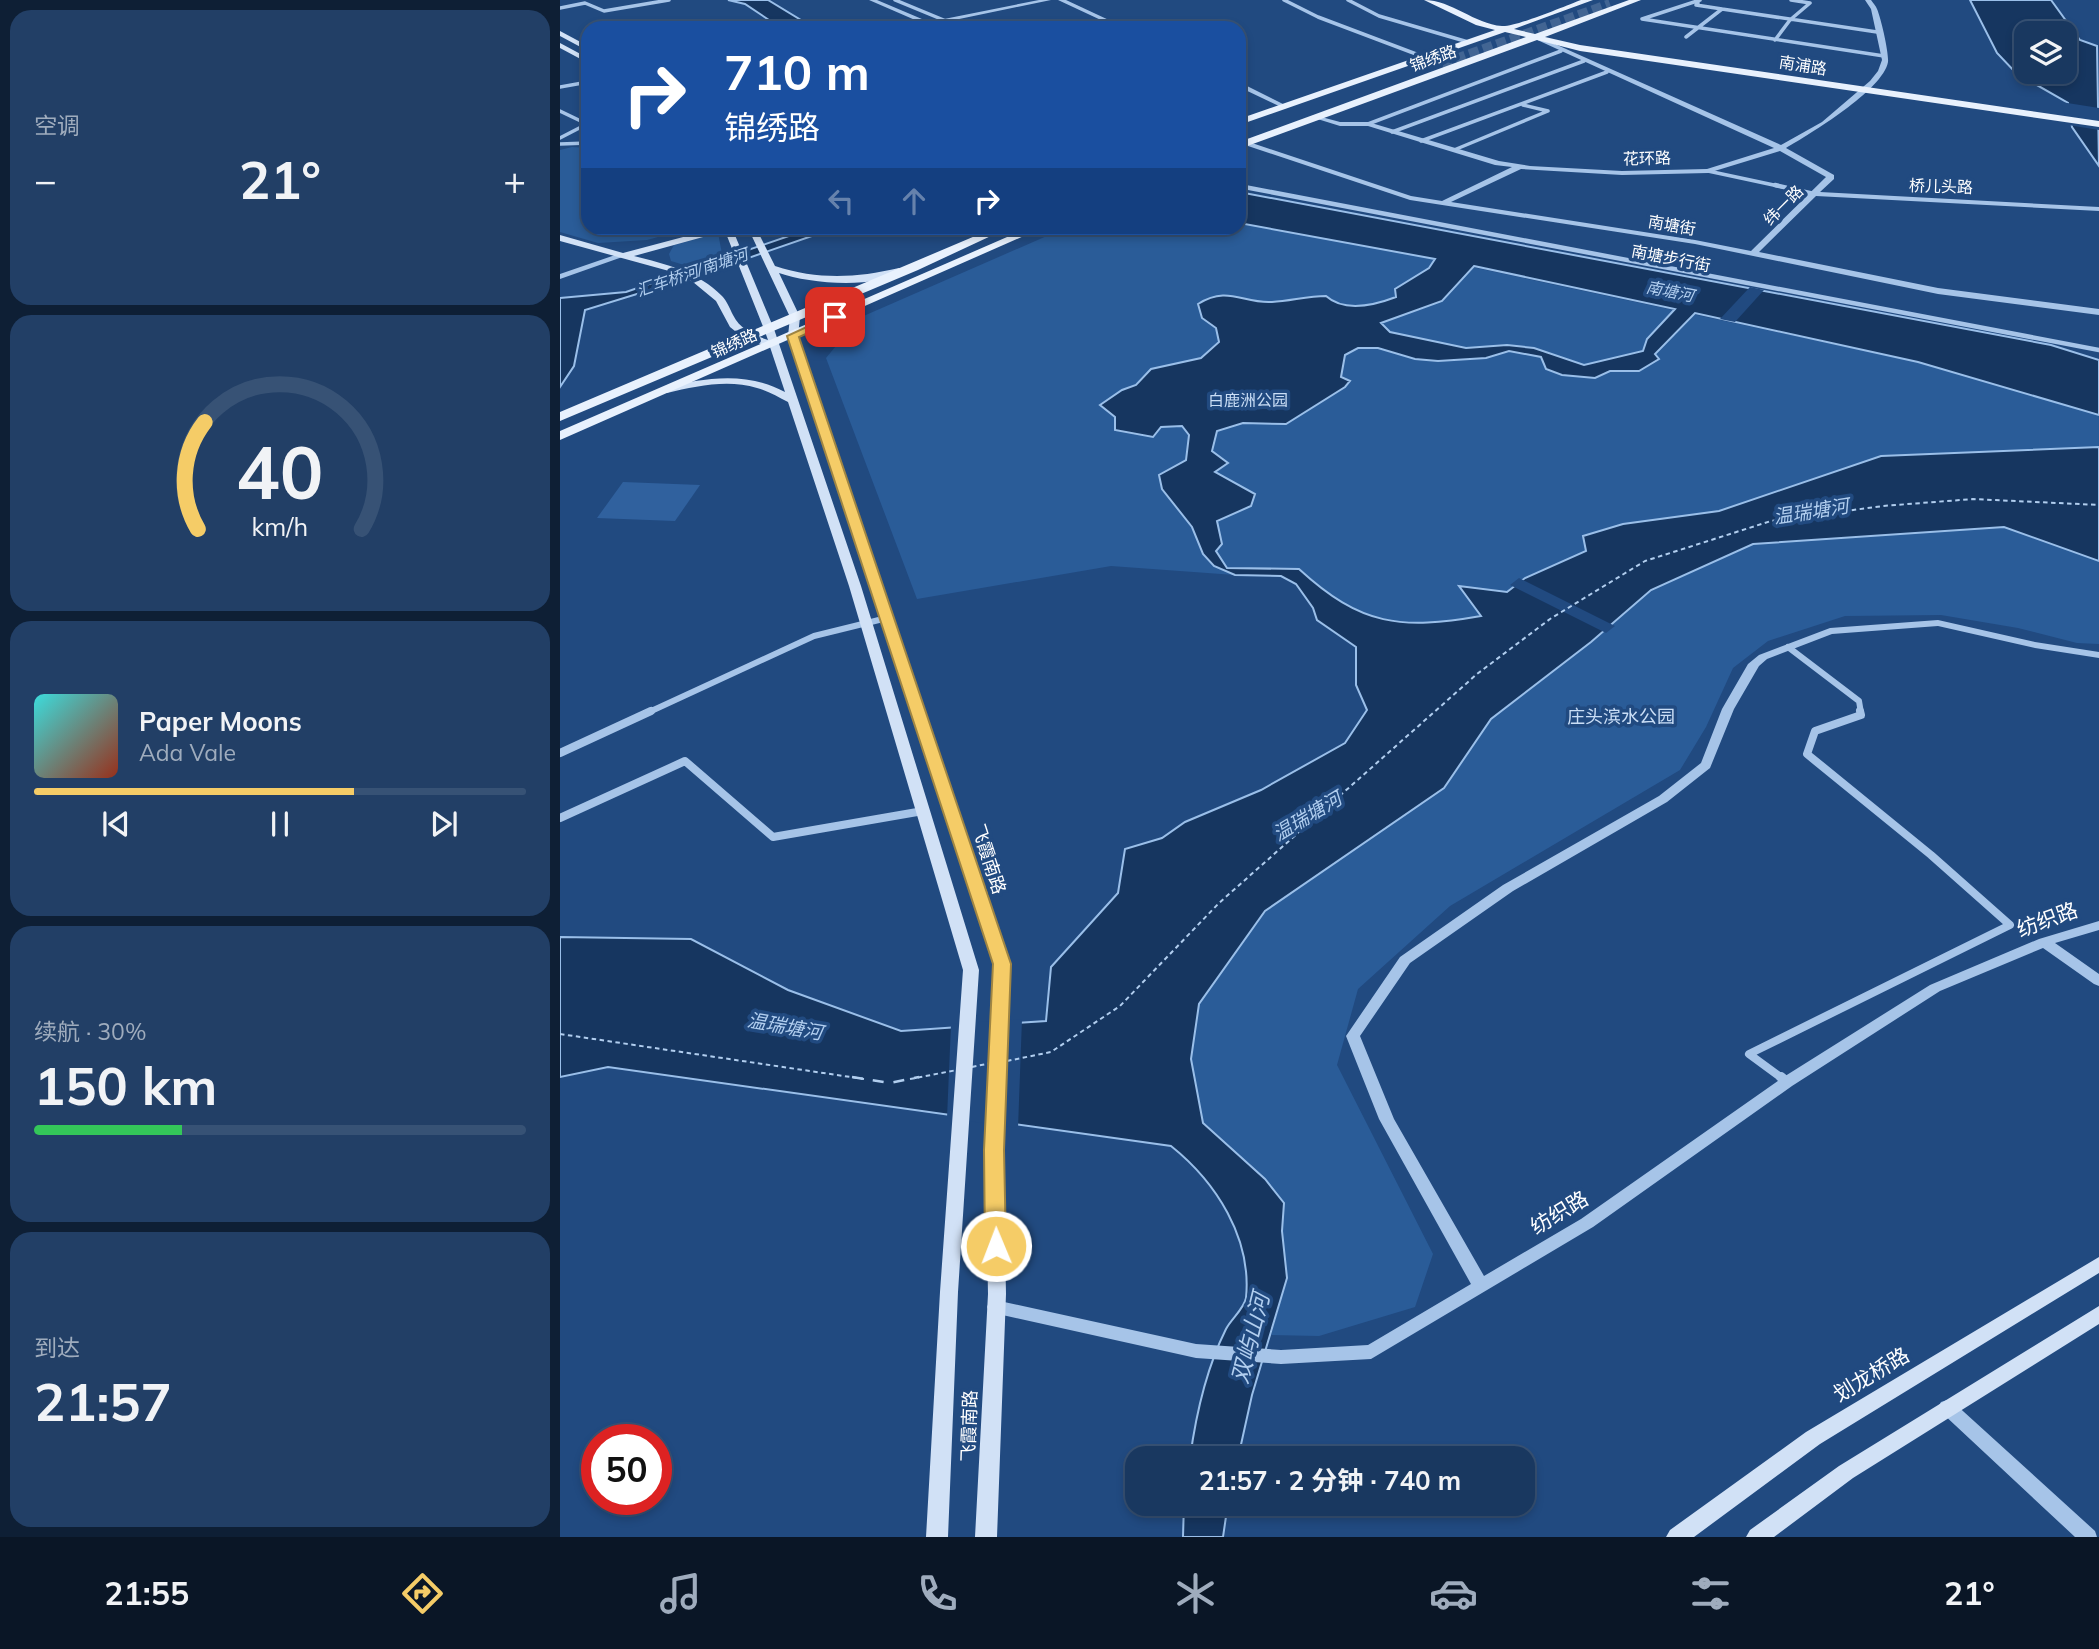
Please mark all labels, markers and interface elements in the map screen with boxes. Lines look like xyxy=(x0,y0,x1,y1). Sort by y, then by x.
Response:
map controls xyxy=(2014,21,2077,84)
button: layers xyxy=(2014,21,2077,84)
street label: 锦绣路 xyxy=(1407,40,1459,76)
text: 710 m xyxy=(724,41,870,102)
icon: right xyxy=(609,49,700,140)
street label: 南浦路 xyxy=(1778,51,1828,79)
text: 锦绣路 xyxy=(724,107,820,147)
text: 空调 xyxy=(34,111,80,140)
text: 21° xyxy=(239,147,321,212)
street label: 花环路 xyxy=(1623,148,1671,168)
text: − xyxy=(34,156,57,204)
text: + xyxy=(503,156,526,204)
street label: 桥儿头路 xyxy=(1909,175,1973,197)
street label: 纬一路 xyxy=(1759,181,1807,229)
icon: left xyxy=(822,182,860,220)
icon: ahead xyxy=(895,182,933,220)
icon: right xyxy=(968,182,1006,220)
street label: 南塘街 xyxy=(1647,211,1697,239)
street label: 南塘步行街 xyxy=(1630,241,1712,275)
water label: 汇车桥河/南塘河 xyxy=(634,243,753,300)
water label: 南塘河 xyxy=(1645,277,1698,306)
pin xyxy=(805,287,865,347)
icon: arrive xyxy=(816,298,854,336)
street label: 锦绣路 xyxy=(708,324,760,362)
park label: 白鹿洲公园 xyxy=(1208,390,1288,410)
text: 40 xyxy=(236,427,324,518)
water label: 温瑞塘河 xyxy=(1772,493,1854,529)
text: km/h xyxy=(252,511,308,542)
text: Paper Moons xyxy=(139,705,302,738)
park label: 庄头滨水公园 xyxy=(1567,705,1675,728)
text: Ada Vale xyxy=(139,738,236,767)
water label: 温瑞塘河 xyxy=(1268,784,1349,846)
icon: previous xyxy=(97,805,135,843)
icon: pause xyxy=(261,805,299,843)
icon: next xyxy=(425,805,463,843)
street label: 飞霞南路 xyxy=(967,821,1011,897)
street label: 纺织路 xyxy=(2013,896,2081,942)
water label: 温瑞塘河 xyxy=(745,1008,828,1045)
text: 续航 · 30% xyxy=(34,1017,146,1046)
text: 150 km xyxy=(34,1053,217,1118)
street label: 纺织路 xyxy=(1525,1185,1593,1239)
position arrow xyxy=(959,1209,1033,1283)
water label: 双屿山河 xyxy=(1225,1286,1276,1386)
text: 到达 xyxy=(34,1333,80,1362)
street label: 划龙桥路 xyxy=(1828,1341,1914,1407)
text: 21:57 xyxy=(34,1369,172,1434)
street label: 飞霞南路 xyxy=(956,1390,982,1462)
speed limit sign: 50 xyxy=(581,1424,672,1515)
text: 21:57 · 2 分钟 · 740 m xyxy=(1199,1464,1461,1497)
icon: directions xyxy=(398,1569,447,1618)
icon: music xyxy=(656,1569,705,1618)
icon: phone xyxy=(913,1569,962,1618)
icon: climate xyxy=(1171,1569,1220,1618)
icon: car xyxy=(1429,1569,1478,1618)
icon: filters xyxy=(1686,1569,1735,1618)
text: 21:55 xyxy=(104,1573,189,1613)
text: 21° xyxy=(1944,1573,1995,1613)

